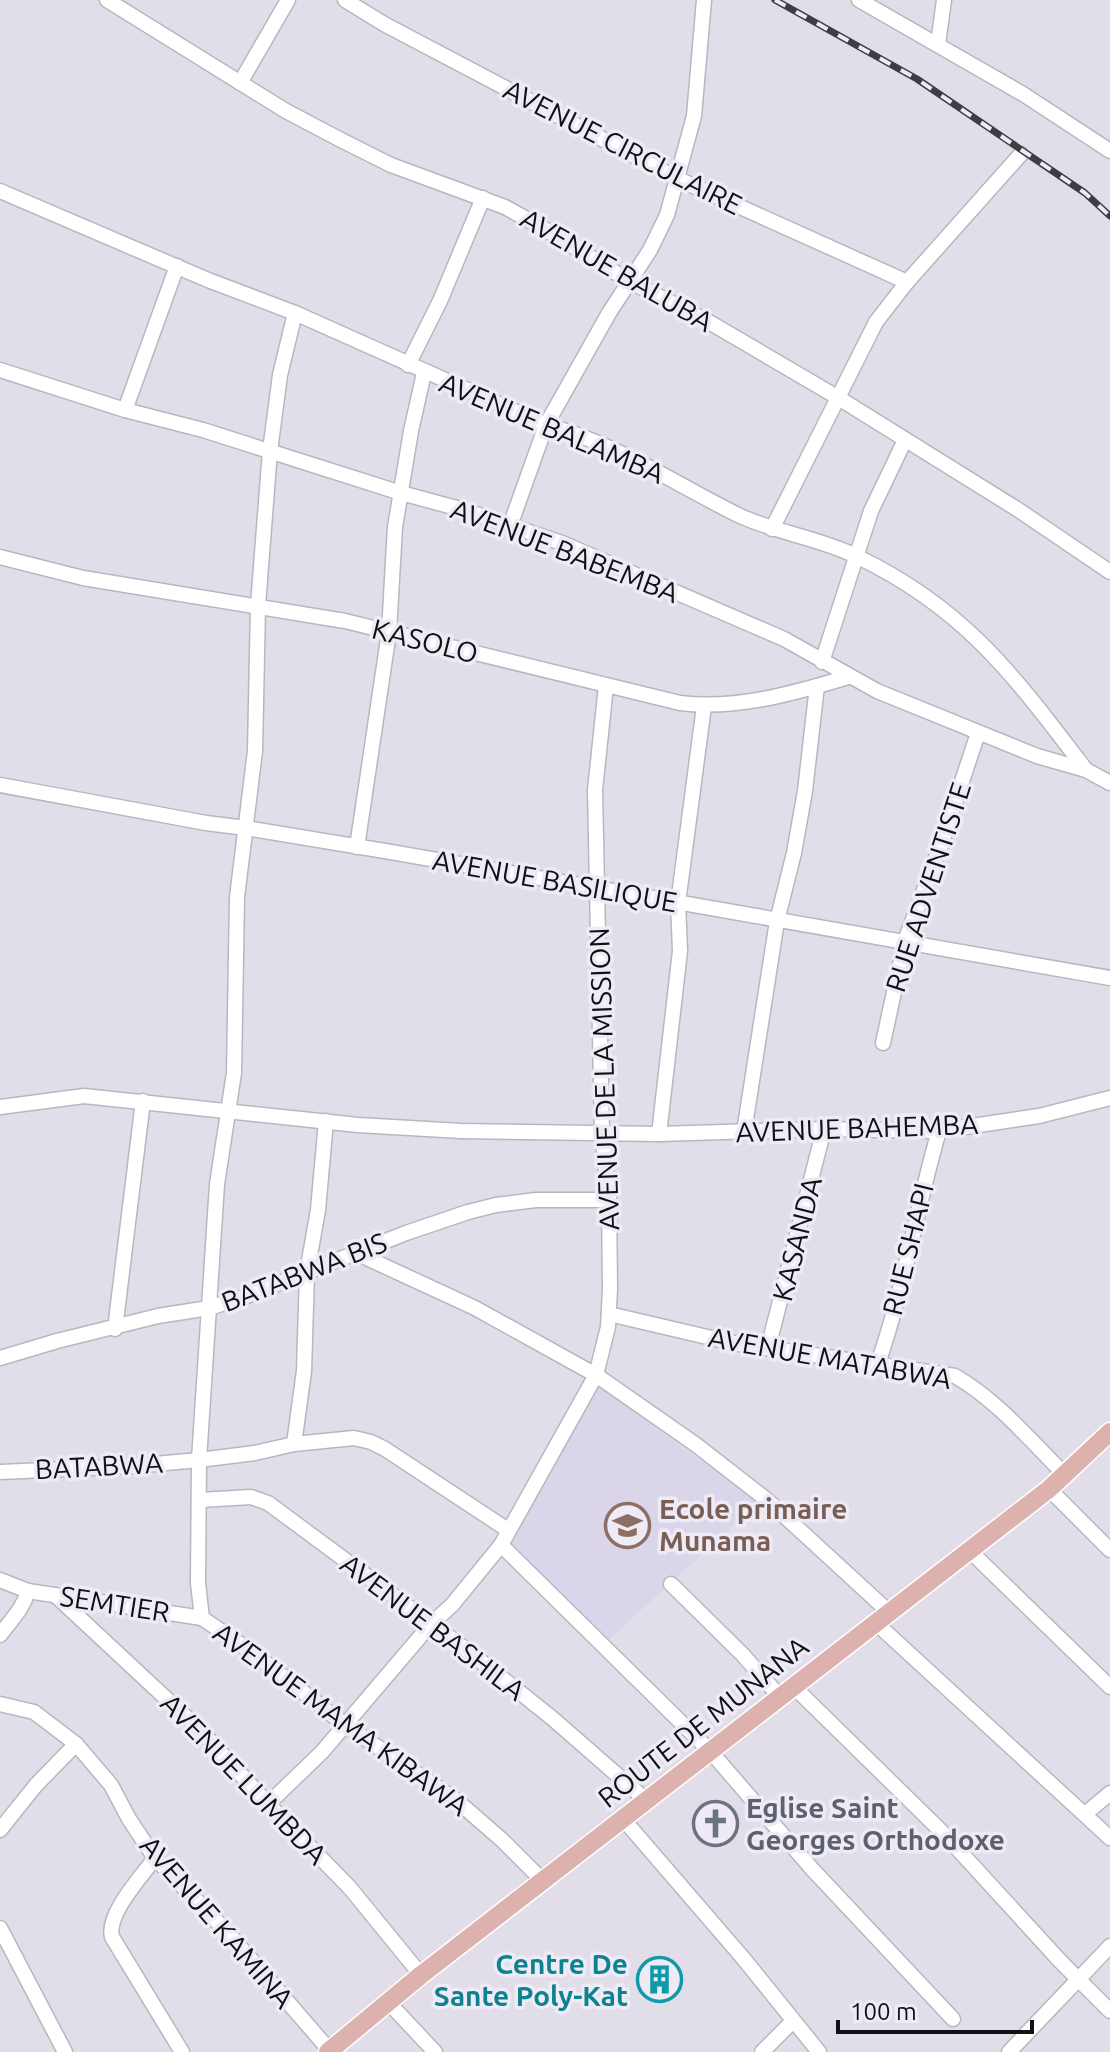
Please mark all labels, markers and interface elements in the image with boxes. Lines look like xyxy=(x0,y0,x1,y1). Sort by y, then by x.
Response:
street label: AVENUE CIRCULAIRE xyxy=(499,73,747,220)
street label: AVENUE BALUBA xyxy=(516,202,719,337)
street label: AVENUE BALAMBA xyxy=(435,366,669,489)
street label: AVENUE BABEMBA xyxy=(447,493,683,608)
street label: KASOLO xyxy=(369,612,481,669)
street label: RUE ADVENTISTE xyxy=(879,778,976,996)
street label: AVENUE BASILIQUE xyxy=(430,844,680,917)
street label: AVENUE DE LA MISSION xyxy=(583,927,624,1231)
street label: AVENUE BAHEMBA xyxy=(735,1108,979,1147)
street label: KASANDA xyxy=(766,1173,827,1304)
street label: RUE SHAPI xyxy=(876,1180,939,1318)
street label: BATABWA BIS xyxy=(217,1226,391,1317)
street label: AVENUE MATABWA xyxy=(706,1321,954,1394)
street label: BATABWA xyxy=(34,1447,164,1484)
place label: Ecole primaire Munama xyxy=(659,1493,847,1556)
school or university icon: Ecole primaire Munama xyxy=(604,1501,652,1549)
street label: AVENUE BASHILA xyxy=(335,1547,531,1706)
street label: SEMTIER xyxy=(58,1580,172,1627)
street label: AVENUE MAMA KIBAWA xyxy=(208,1616,474,1821)
street label: ROUTE DE MUNANA xyxy=(592,1630,814,1813)
street label: AVENUE LUMBDA xyxy=(155,1687,333,1870)
place label: Eglise Saint Georges Orthodoxe xyxy=(746,1792,1005,1855)
church icon: Eglise Saint Georges Orthodoxe xyxy=(691,1800,739,1848)
street label: AVENUE KAMINA xyxy=(134,1829,300,2014)
place label: Centre De Sante Poly-Kat xyxy=(434,1948,628,2011)
building icon: Centre De Sante Poly-Kat xyxy=(635,1956,683,2004)
scale bar xyxy=(838,1984,1032,2034)
text: 100 m xyxy=(850,1998,917,2025)

